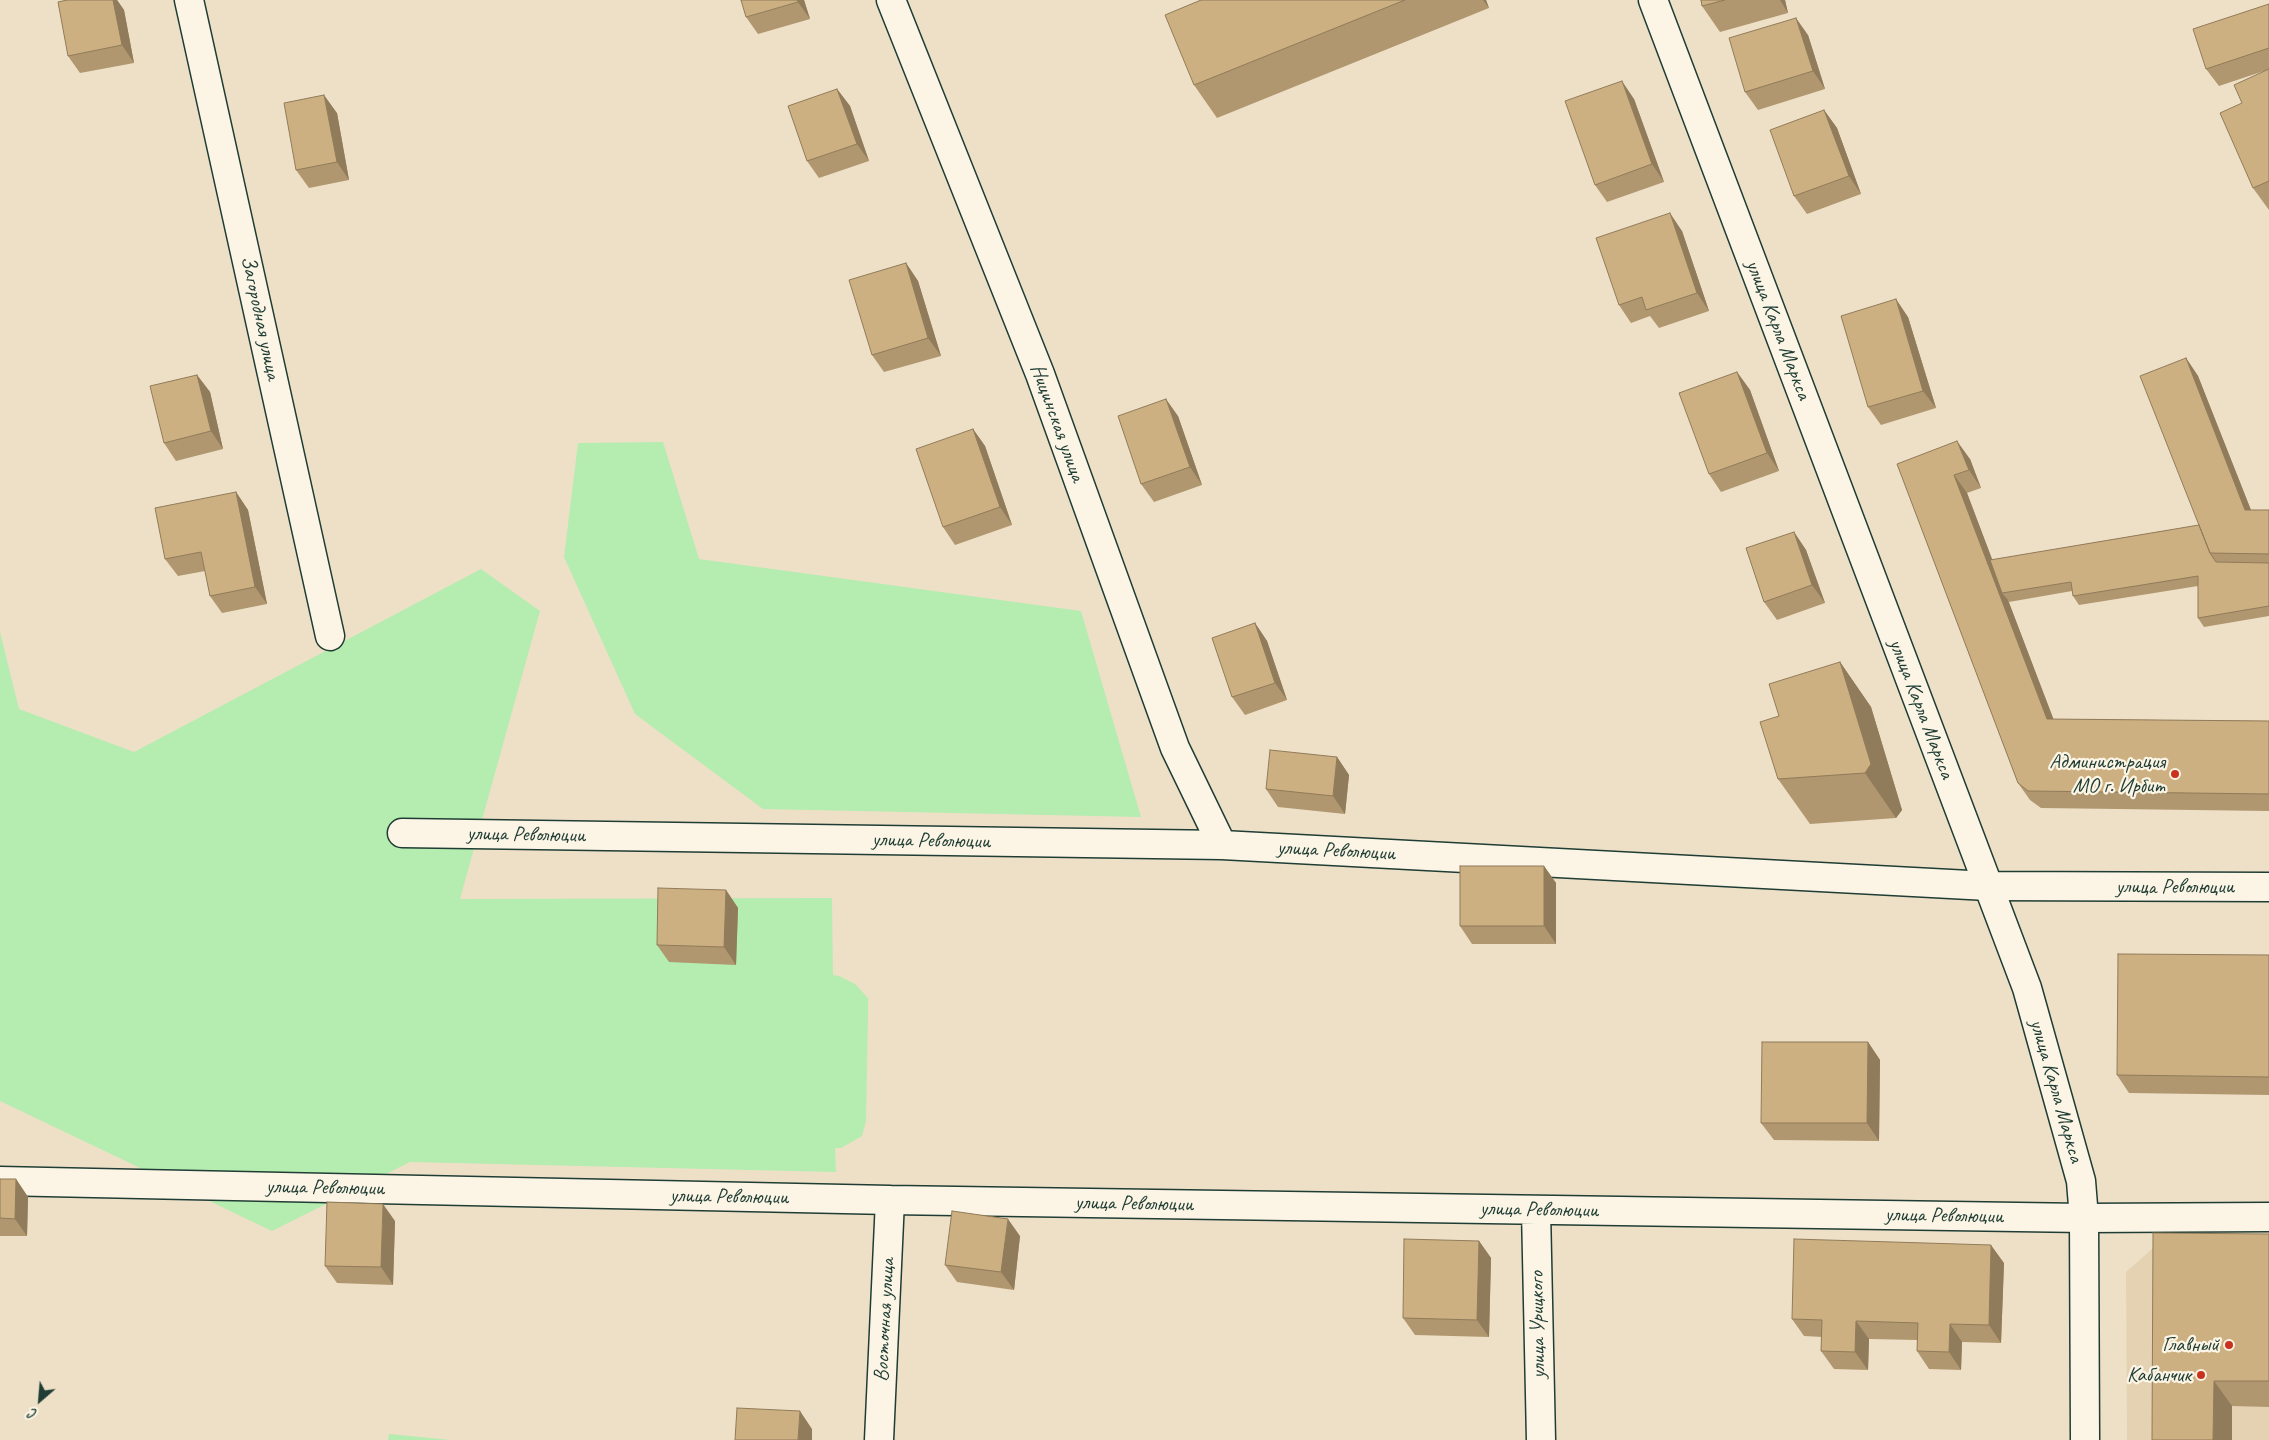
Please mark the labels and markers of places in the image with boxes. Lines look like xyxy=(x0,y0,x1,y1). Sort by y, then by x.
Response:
place label: Администрация МО г. Ирбит xyxy=(2049,749,2165,799)
marker: Администрация МО г. Ирбит xyxy=(2169,768,2181,780)
place label: Главный xyxy=(2162,1332,2219,1358)
marker: Главный xyxy=(2223,1339,2235,1351)
place label: Кабанчик xyxy=(2127,1362,2191,1388)
marker: Кабанчик xyxy=(2195,1369,2207,1381)

